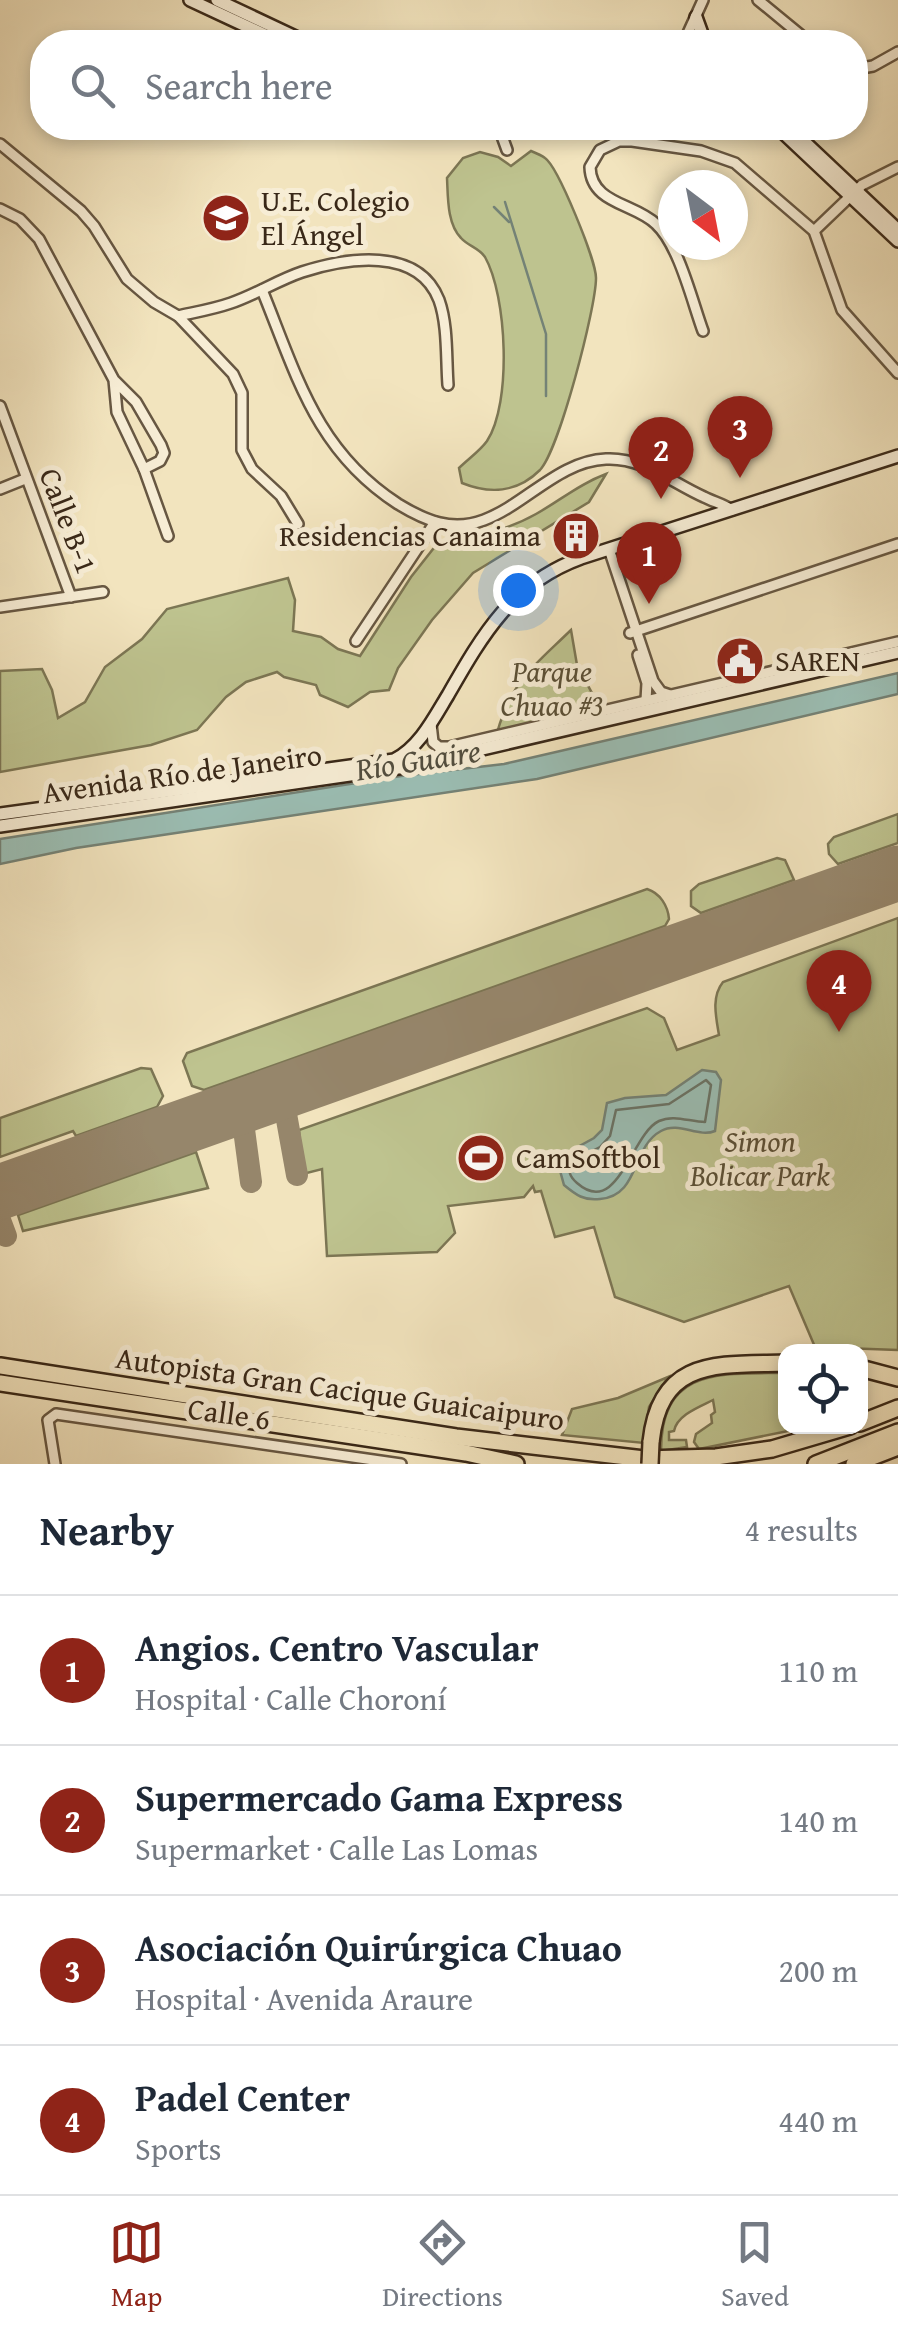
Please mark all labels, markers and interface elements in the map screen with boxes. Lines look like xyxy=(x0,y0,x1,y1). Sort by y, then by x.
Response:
search box xyxy=(30,30,868,140)
text: Search here xyxy=(145,57,333,113)
icon: search xyxy=(65,58,120,113)
north arrow xyxy=(658,170,748,260)
place label: U.E. Colegio El Ángel xyxy=(261,178,410,256)
school or university icon: U.E. Colegio El Ángel xyxy=(200,192,252,244)
pin: 3 xyxy=(708,396,772,478)
pin: 2 xyxy=(628,416,694,499)
street label: Calle B-1 xyxy=(29,462,109,580)
building icon: Residencias Canaima xyxy=(550,510,602,562)
place label: Residencias Canaima xyxy=(279,513,541,557)
pin: 1 xyxy=(616,522,682,604)
your location xyxy=(493,565,544,616)
public building icon: SAREN xyxy=(714,635,766,687)
place label: SAREN xyxy=(775,638,860,682)
park label: Parque Chuao #3 xyxy=(500,649,604,727)
water label: Río Guaire xyxy=(351,726,484,793)
street label: Avenida Río de Janeiro xyxy=(39,732,324,814)
pin: 4 xyxy=(806,950,872,1032)
park label: Simon Bolicar Park xyxy=(689,1119,830,1197)
sports icon: CamSoftbol xyxy=(455,1132,507,1184)
place label: CamSoftbol xyxy=(516,1135,660,1179)
street label: Autopista Gran Cacique Guaicaipuro xyxy=(113,1335,567,1441)
map controls xyxy=(778,1344,868,1434)
button: locate xyxy=(778,1344,868,1434)
street label: Calle 6 xyxy=(185,1385,273,1441)
text: Nearby xyxy=(40,1499,174,1560)
text: 4 results xyxy=(745,1506,858,1553)
text: Angios. Centro Vascular xyxy=(135,1619,539,1675)
text: 1 xyxy=(64,1647,81,1694)
text: 110 m xyxy=(779,1647,858,1694)
text: Hospital · Calle Choroní xyxy=(135,1675,447,1722)
text: Supermercado Gama Express xyxy=(135,1769,623,1825)
text: 2 xyxy=(64,1797,81,1844)
text: 140 m xyxy=(779,1797,858,1844)
text: Supermarket · Calle Las Lomas xyxy=(135,1825,538,1872)
text: Asociación Quirúrgica Chuao xyxy=(135,1919,622,1975)
text: 3 xyxy=(64,1947,81,1994)
text: 200 m xyxy=(779,1947,858,1994)
text: Hospital · Avenida Araure xyxy=(135,1975,473,2022)
text: Padel Center xyxy=(135,2069,350,2125)
text: 4 xyxy=(64,2097,81,2144)
text: 440 m xyxy=(779,2097,858,2144)
text: Sports xyxy=(135,2125,221,2172)
tab: Map xyxy=(109,2215,164,2316)
tab: Directions xyxy=(382,2215,503,2316)
tab: Saved xyxy=(721,2215,789,2316)

